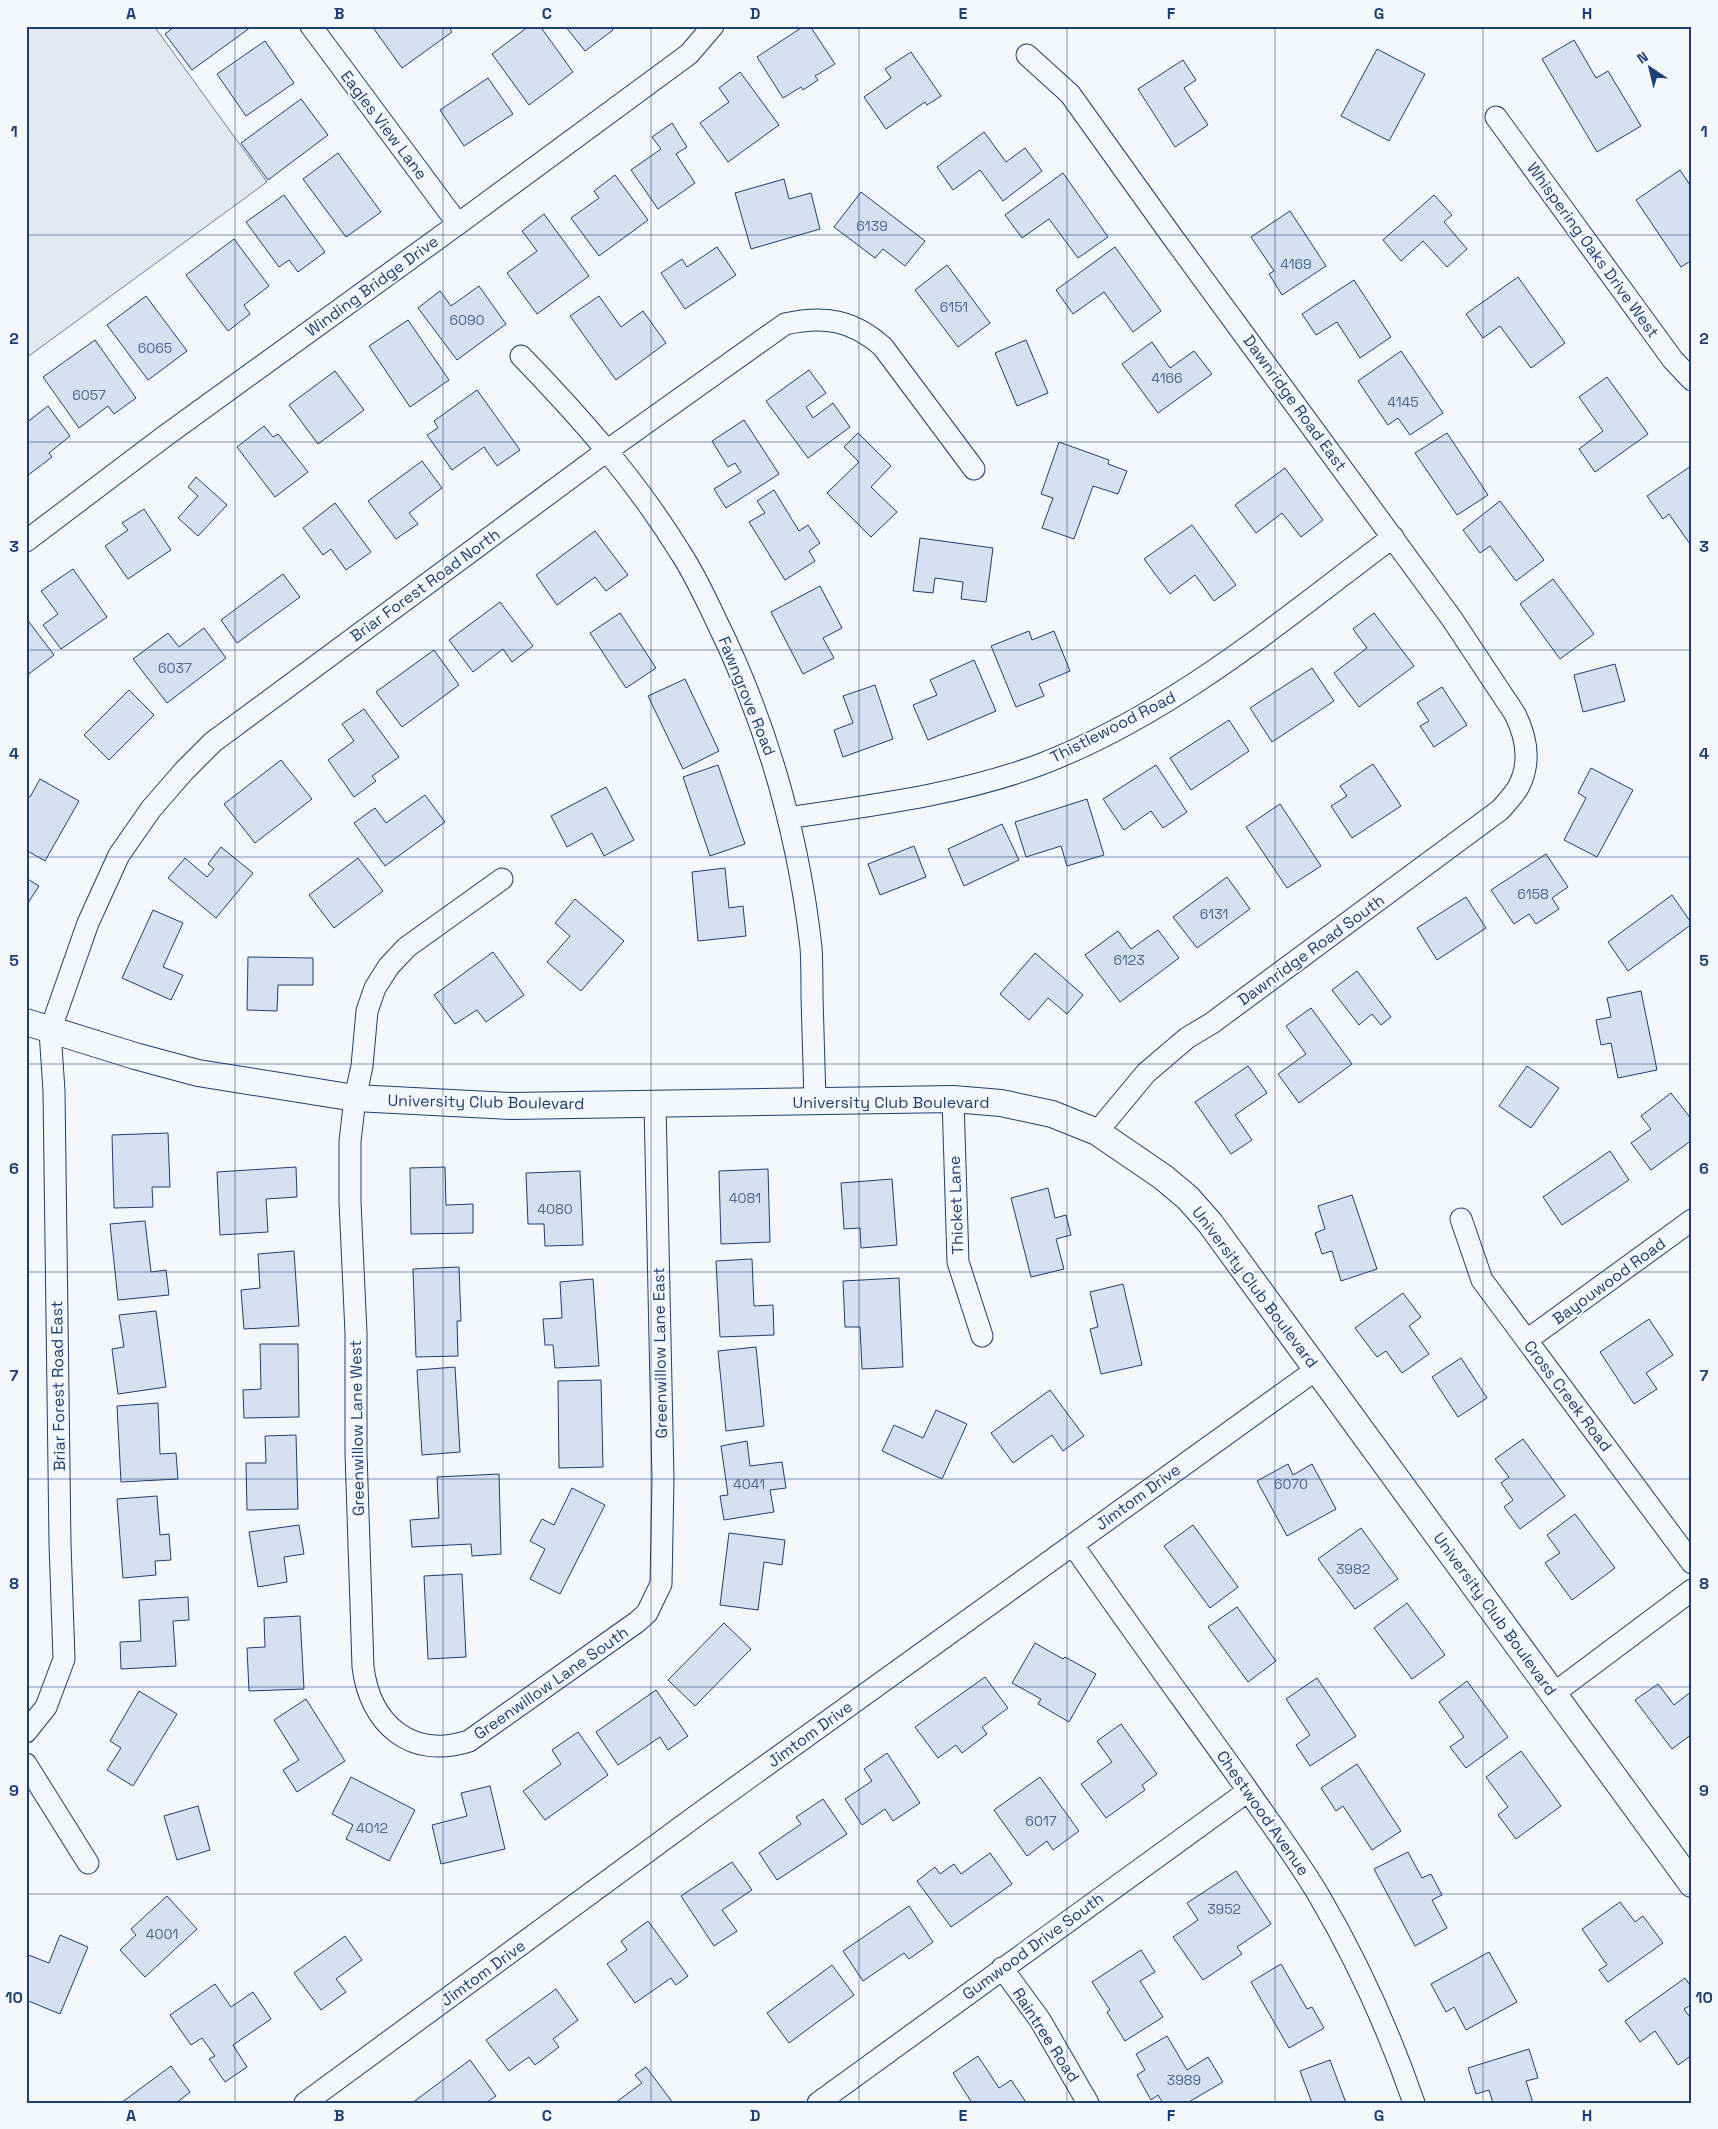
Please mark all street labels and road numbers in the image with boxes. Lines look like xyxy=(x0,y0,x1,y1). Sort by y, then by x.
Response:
street label: Eagles View Lane xyxy=(336,66,432,184)
street label: Whispering Oaks Drive West xyxy=(1522,158,1664,342)
street label: Winding Bridge Drive xyxy=(301,231,443,341)
street label: Dawnridge Road East xyxy=(1238,331,1352,475)
street label: Briar Forest Road North xyxy=(346,524,504,646)
street label: Fawngrove Road xyxy=(713,633,781,759)
street label: Thistlewood Road xyxy=(1047,686,1179,768)
street label: Dawnridge Road South xyxy=(1233,890,1389,1010)
street label: University Club Boulevard xyxy=(387,1090,585,1114)
street label: University Club Boulevard xyxy=(793,1092,990,1113)
street label: Thicket Lane xyxy=(944,1155,968,1255)
street label: University Club Boulevard xyxy=(1187,1202,1323,1372)
street label: Bayouwood Road xyxy=(1548,1233,1670,1329)
street label: Greenwillow Lane East xyxy=(648,1267,672,1439)
street label: Briar Forest Road East xyxy=(46,1301,70,1471)
street label: Cross Creek Road xyxy=(1519,1336,1617,1456)
street label: Greenwillow Lane West xyxy=(345,1340,369,1516)
street label: Jimtom Drive xyxy=(1091,1459,1185,1535)
street label: University Club Boulevard xyxy=(1429,1528,1561,1700)
street label: Greenwillow Lane South xyxy=(470,1622,632,1744)
street label: Jimtom Drive xyxy=(763,1696,857,1772)
street label: Chestwood Avenue xyxy=(1212,1746,1314,1880)
street label: Gumwood Drive South xyxy=(958,1888,1108,2004)
street label: Jimtom Drive xyxy=(436,1935,530,2011)
street label: Raintree Road xyxy=(1008,1984,1084,2086)

